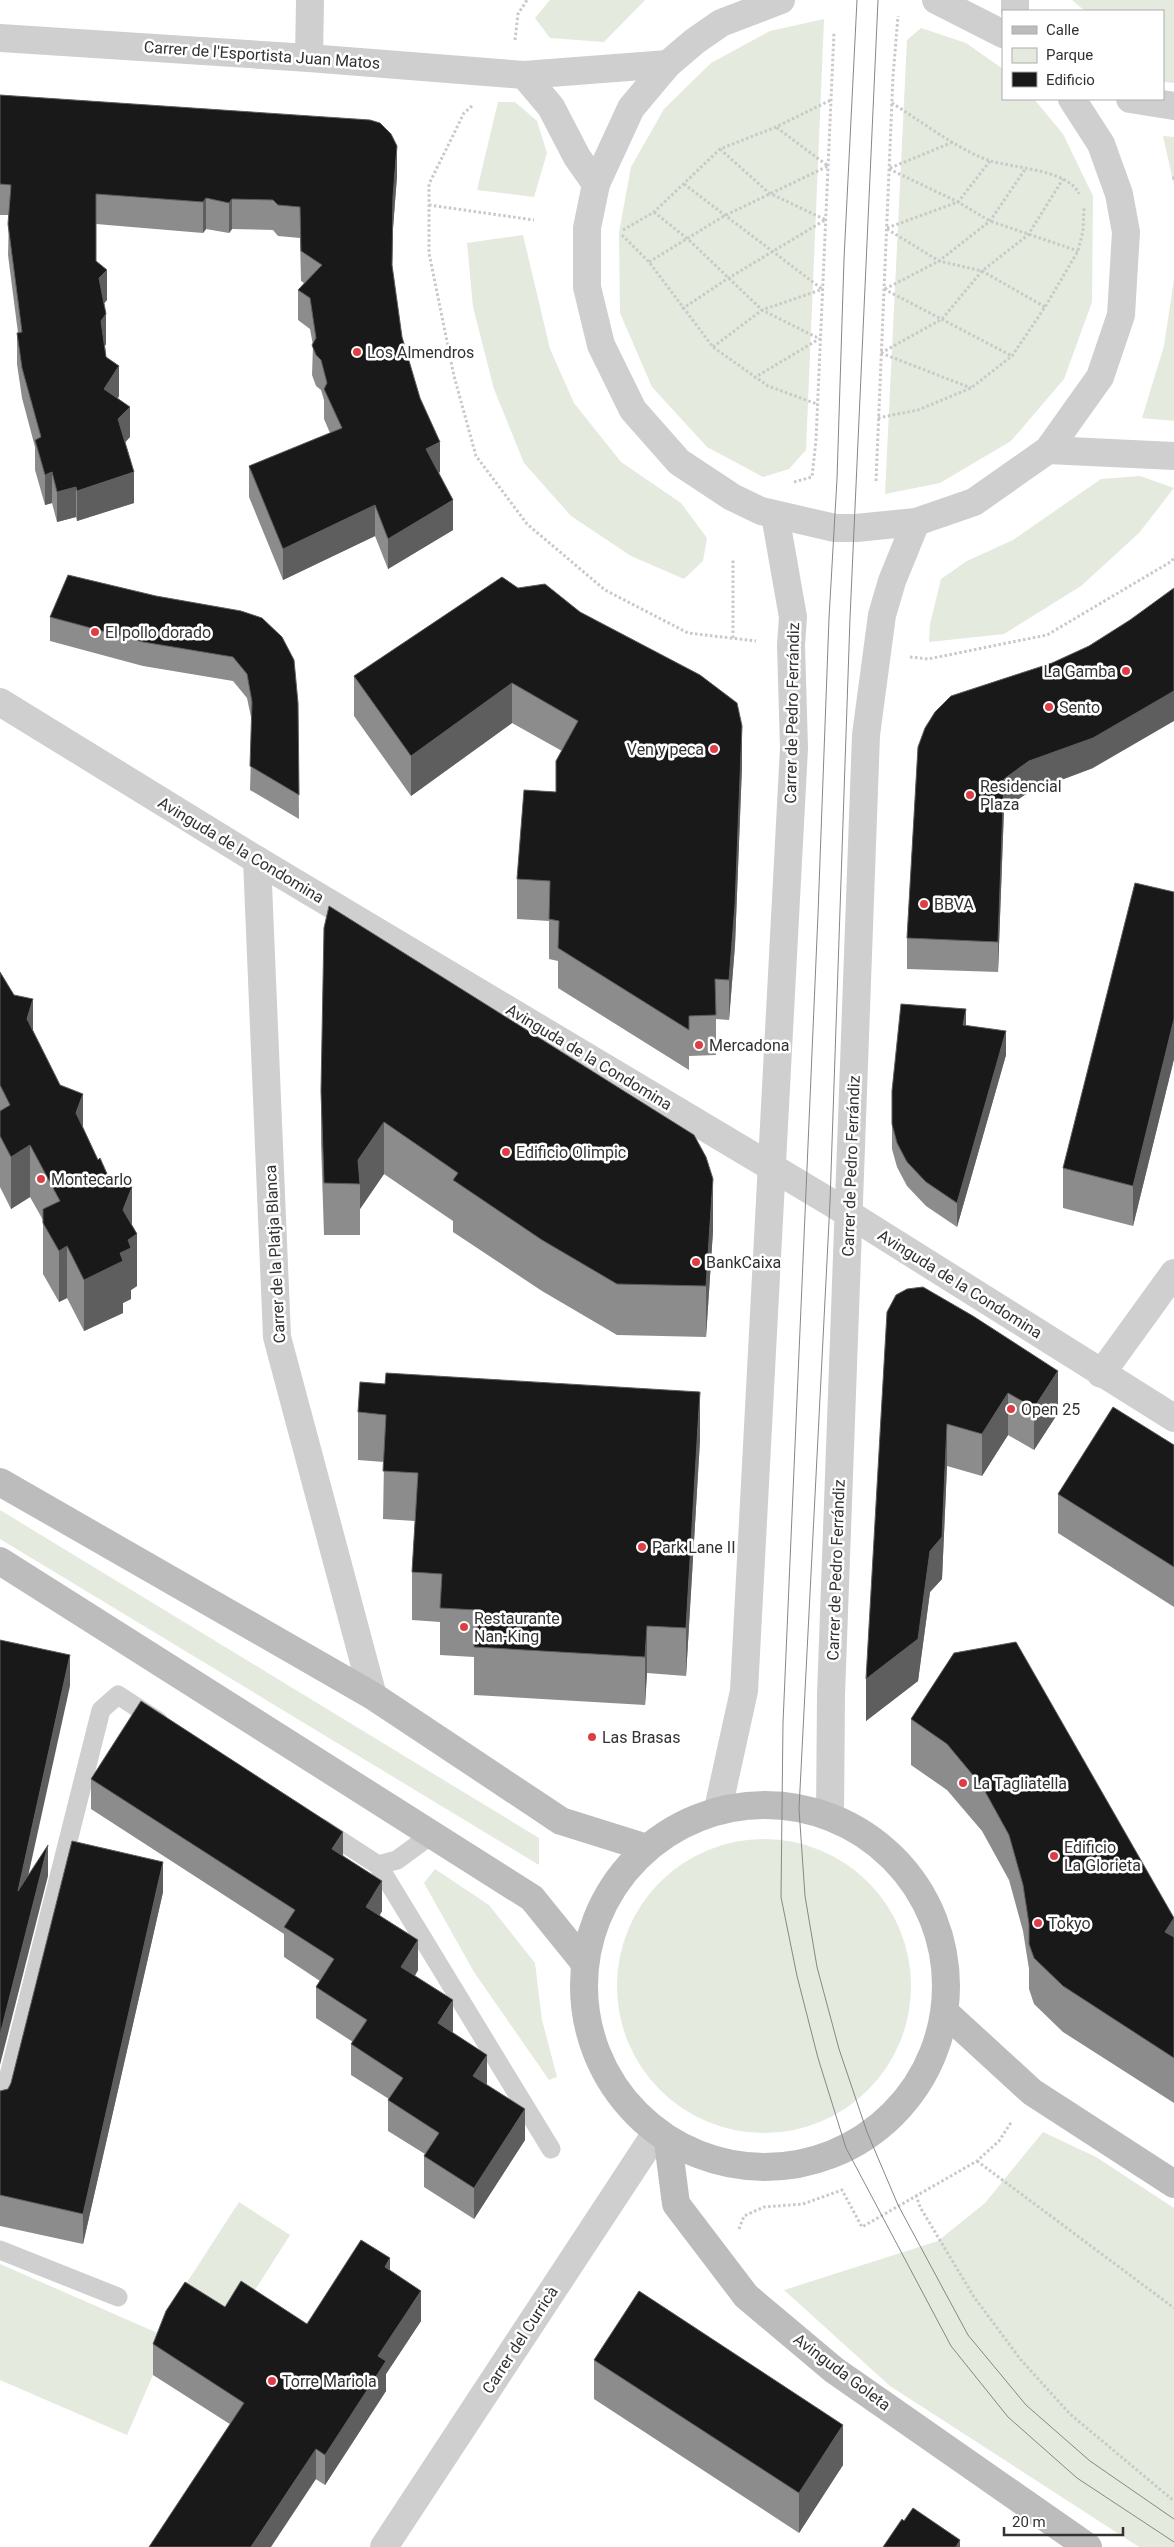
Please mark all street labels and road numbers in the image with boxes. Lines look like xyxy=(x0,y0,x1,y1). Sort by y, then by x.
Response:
street label: Carrer de l'Esportista Juan Matos xyxy=(143,37,381,73)
street label: Carrer de Pedro Ferrándiz xyxy=(781,622,803,804)
street label: Avinguda de la Condomina xyxy=(155,793,327,907)
street label: Avinguda de la Condomina xyxy=(503,1000,675,1114)
street label: Carrer de Pedro Ferrándiz xyxy=(838,1075,864,1257)
street label: Carrer de la Platja Blanca xyxy=(261,1164,289,1344)
street label: Avinguda de la Condomina xyxy=(874,1226,1046,1342)
street label: Carrer de Pedro Ferrándiz xyxy=(823,1479,849,1661)
street label: Carrer del Curricà xyxy=(478,2283,562,2397)
street label: Avinguda Goleta xyxy=(790,2329,894,2415)

